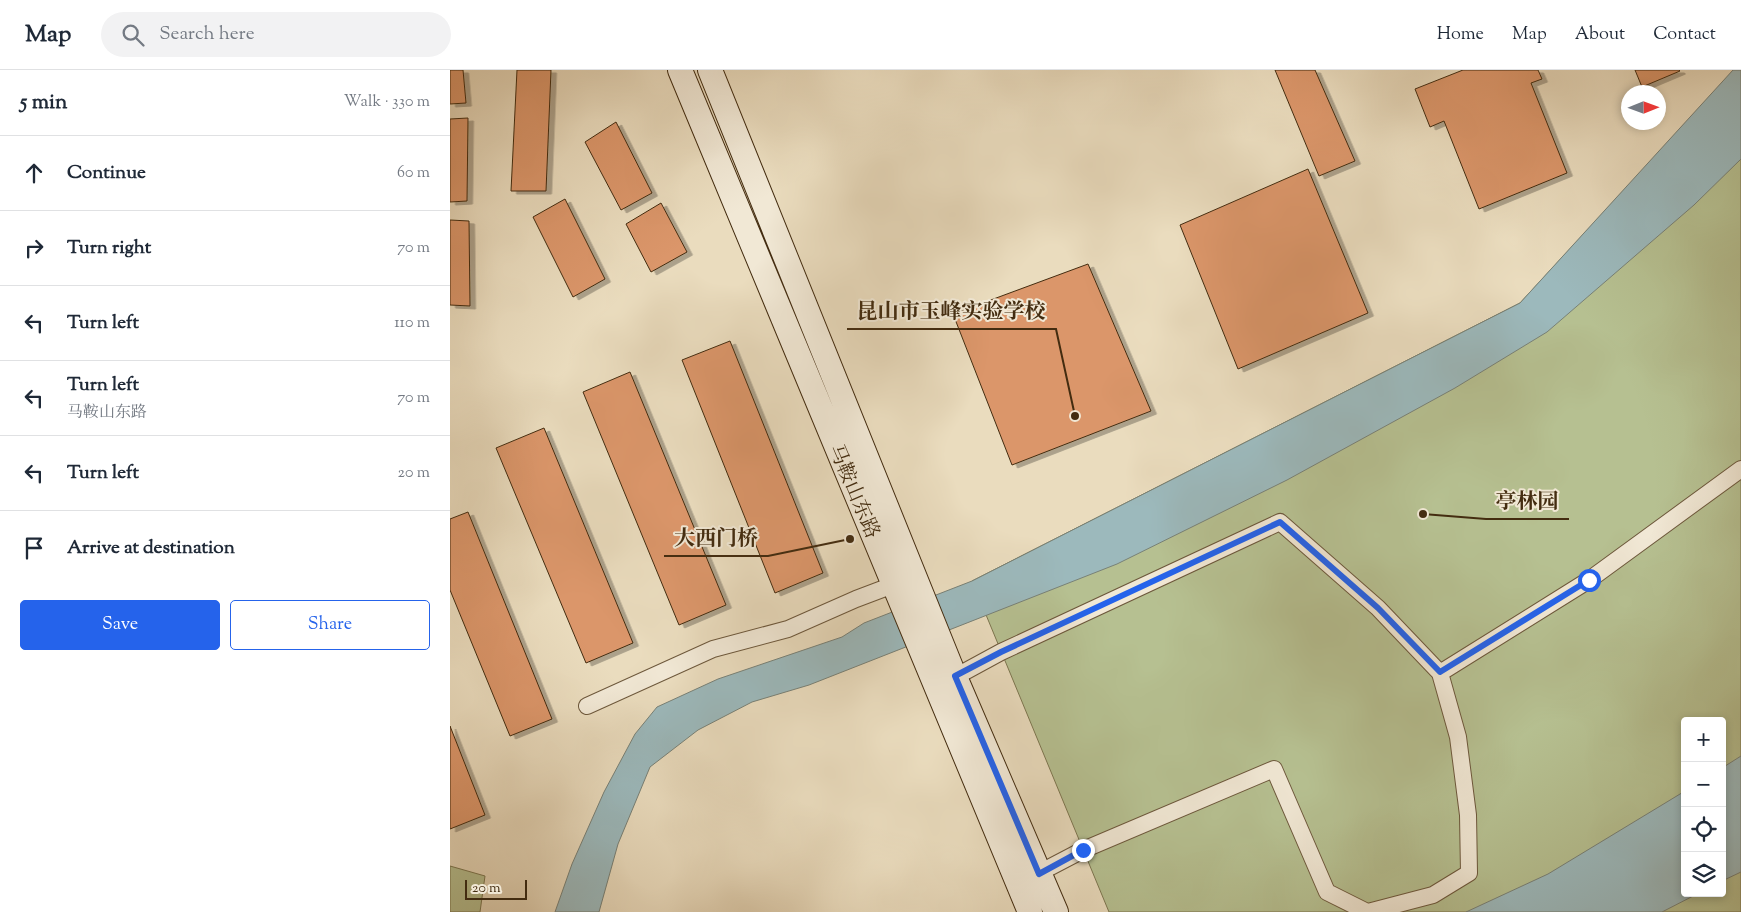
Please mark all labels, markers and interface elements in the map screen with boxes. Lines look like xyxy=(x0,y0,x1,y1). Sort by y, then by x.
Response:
search box xyxy=(101,12,451,57)
text: Map xyxy=(25,18,71,52)
icon: search xyxy=(119,21,147,49)
text: Search here xyxy=(159,21,255,48)
text: Home xyxy=(1437,22,1484,48)
text: Map xyxy=(1512,22,1547,48)
text: About xyxy=(1575,22,1625,48)
text: Contact xyxy=(1653,22,1716,48)
north arrow xyxy=(1621,85,1666,130)
text: 5 min xyxy=(20,88,67,118)
text: Walk · 330 m xyxy=(344,91,430,114)
icon: ahead xyxy=(20,159,48,187)
text: Continue xyxy=(67,160,146,187)
text: 60 m xyxy=(397,162,430,185)
icon: right xyxy=(20,234,48,262)
text: Turn right xyxy=(67,235,151,262)
text: 70 m xyxy=(397,237,430,260)
callout: 昆山市玉峰实验学校 xyxy=(847,293,1056,329)
text: 昆山市玉峰实验学校 xyxy=(857,298,1046,328)
icon: left xyxy=(20,309,48,337)
text: Turn left xyxy=(67,310,139,337)
text: 110 m xyxy=(394,312,430,335)
text: Turn left xyxy=(67,372,139,399)
icon: left xyxy=(20,384,48,412)
text: 70 m xyxy=(397,387,430,410)
text: 马鞍山东路 xyxy=(67,402,147,425)
street label: 马鞍山东路 xyxy=(820,440,886,544)
icon: left xyxy=(20,459,48,487)
text: Turn left xyxy=(67,460,139,487)
text: 20 m xyxy=(397,462,430,485)
callout: 亭林园 xyxy=(1486,483,1569,519)
text: 亭林园 xyxy=(1496,488,1559,518)
callout: 大西门桥 xyxy=(664,520,768,556)
text: 大西门桥 xyxy=(674,525,758,555)
icon: arrive xyxy=(20,534,48,562)
text: Arrive at destination xyxy=(67,535,235,562)
route start xyxy=(1578,569,1601,592)
button: Save xyxy=(20,600,220,650)
button: Share xyxy=(230,600,430,650)
map controls xyxy=(1681,717,1726,897)
button: + xyxy=(1681,717,1726,762)
button: − xyxy=(1681,762,1726,807)
button: locate xyxy=(1681,807,1726,852)
route end xyxy=(1072,839,1095,862)
button: layers xyxy=(1681,852,1726,897)
scale bar xyxy=(465,877,528,900)
text: 20 m xyxy=(472,879,501,899)

